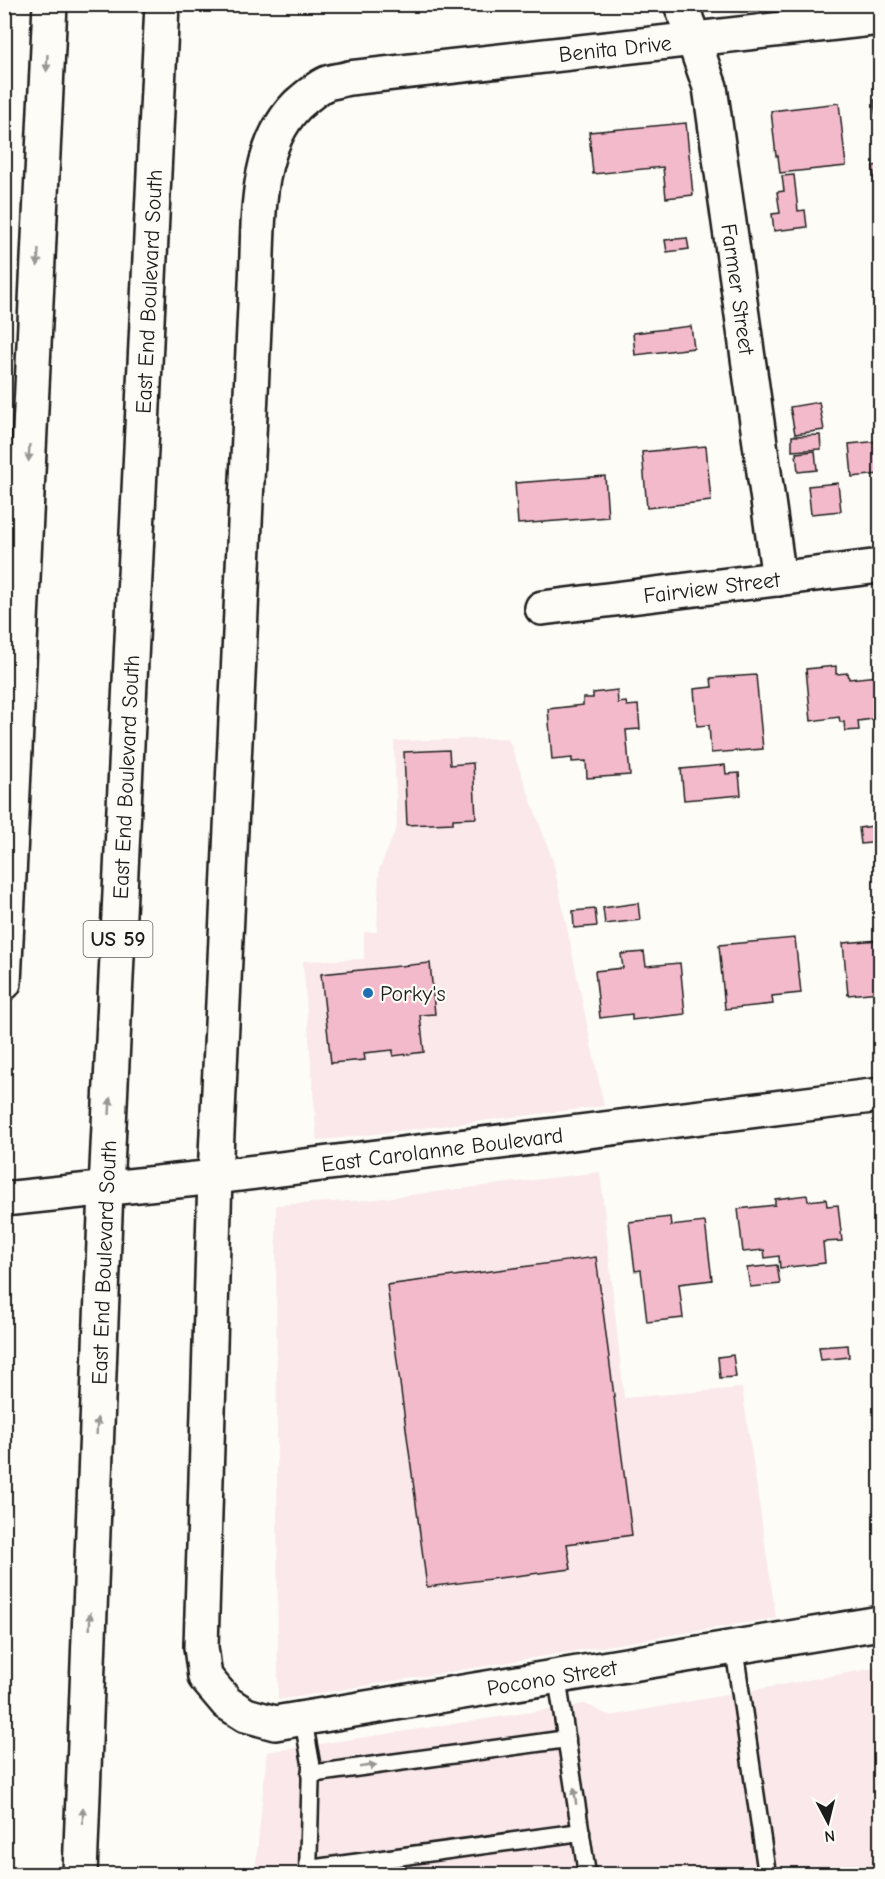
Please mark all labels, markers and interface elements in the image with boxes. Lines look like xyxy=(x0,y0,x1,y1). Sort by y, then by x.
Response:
street label: Benita Drive xyxy=(557,30,673,68)
one-way arrow xyxy=(43,53,52,72)
street label: East End Boulevard South xyxy=(131,169,168,414)
street label: Farmer Street xyxy=(715,222,759,357)
one-way arrow xyxy=(34,248,43,267)
one-way arrow xyxy=(25,443,34,462)
street label: Fairview Street xyxy=(642,566,782,609)
street label: East End Boulevard South xyxy=(108,654,145,900)
road number: US 59 xyxy=(84,921,152,957)
place label: Porky's xyxy=(380,981,446,1007)
marker: Porky's xyxy=(361,986,375,1000)
one-way arrow xyxy=(106,1096,115,1115)
street label: East Carolanne Boulevard xyxy=(320,1122,565,1178)
street label: East End Boulevard South xyxy=(87,1140,122,1385)
one-way arrow xyxy=(93,1417,102,1436)
one-way arrow xyxy=(85,1612,95,1631)
street label: Pocono Street xyxy=(485,1655,620,1702)
one-way arrow xyxy=(359,1762,378,1771)
one-way arrow xyxy=(571,1786,580,1805)
north arrow xyxy=(798,1792,858,1852)
one-way arrow xyxy=(78,1807,87,1826)
text: N xyxy=(823,1826,836,1845)

